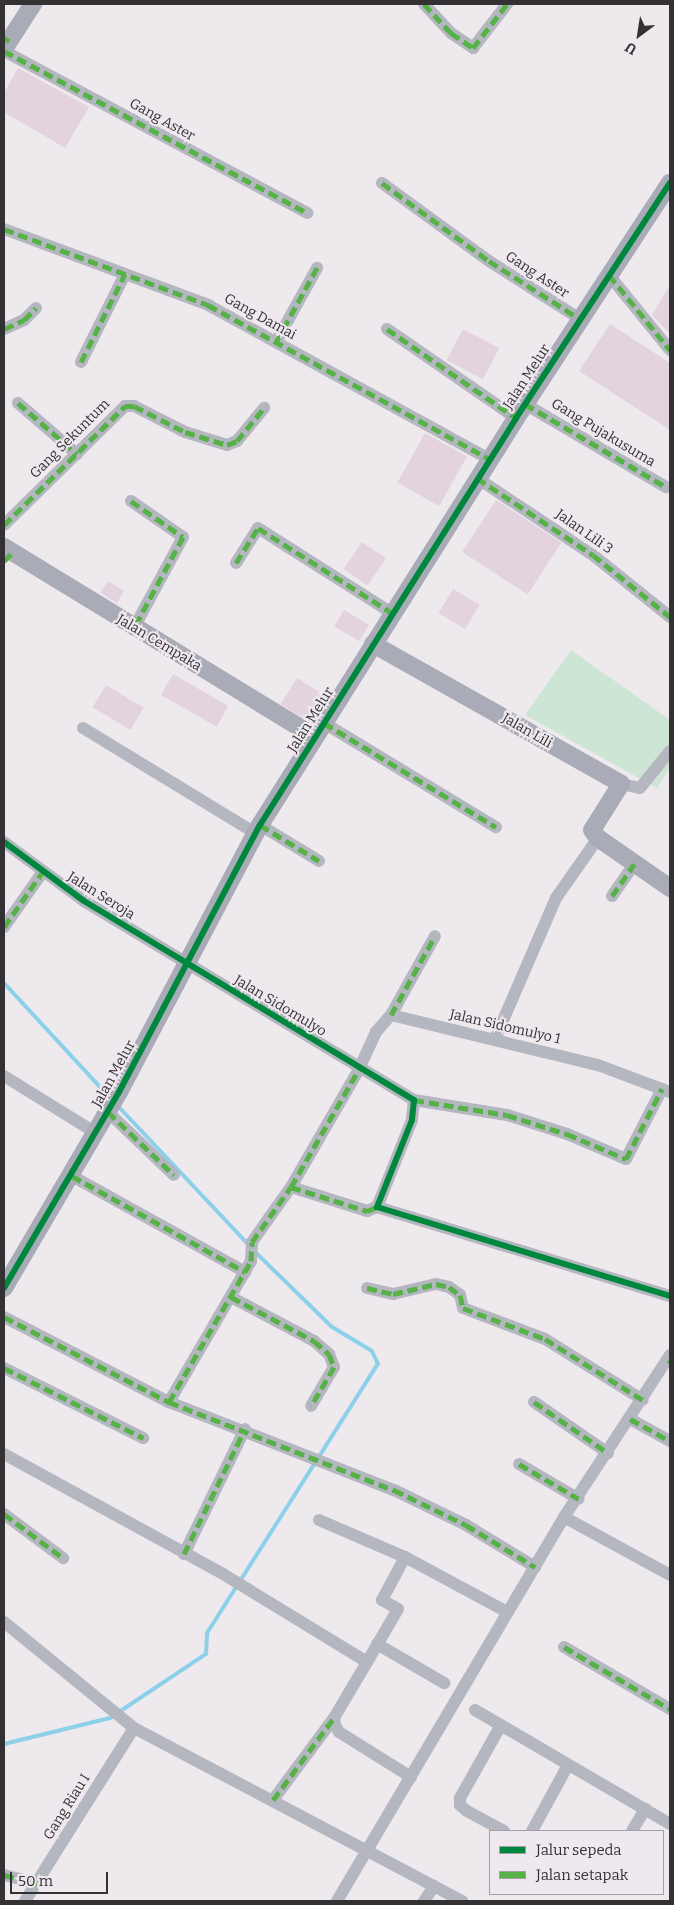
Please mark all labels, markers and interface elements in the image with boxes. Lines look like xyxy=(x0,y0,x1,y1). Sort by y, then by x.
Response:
north arrow xyxy=(614,10,664,60)
text: U xyxy=(622,38,640,58)
street label: Gang Aster xyxy=(126,95,198,145)
street label: Gang Aster xyxy=(502,248,572,302)
street label: Gang Damai xyxy=(221,290,299,344)
street label: Jalan Melur xyxy=(500,341,554,413)
street label: Gang Pujakusuma xyxy=(548,395,658,471)
street label: Gang Sekuntum xyxy=(27,396,113,482)
street label: Jalan Lili 3 xyxy=(552,506,616,558)
street label: Jalan Cempaka xyxy=(114,611,204,675)
street label: Jalan Melur xyxy=(284,684,338,756)
street label: Jalan Lili xyxy=(499,710,555,752)
street label: Jalan Seroja xyxy=(64,869,138,923)
street label: Jalan Sidomulyo xyxy=(231,972,329,1040)
street label: Jalan Sidomulyo 1 xyxy=(448,1006,562,1048)
street label: Jalan Melur xyxy=(89,1038,139,1110)
street label: Gang Riau I xyxy=(40,1771,94,1843)
legend xyxy=(489,1830,664,1895)
text: Jalur sepeda xyxy=(536,1841,622,1859)
scale bar xyxy=(12,1862,110,1894)
text: Jalan setapak xyxy=(536,1866,628,1884)
text: 50 m xyxy=(18,1872,53,1890)

